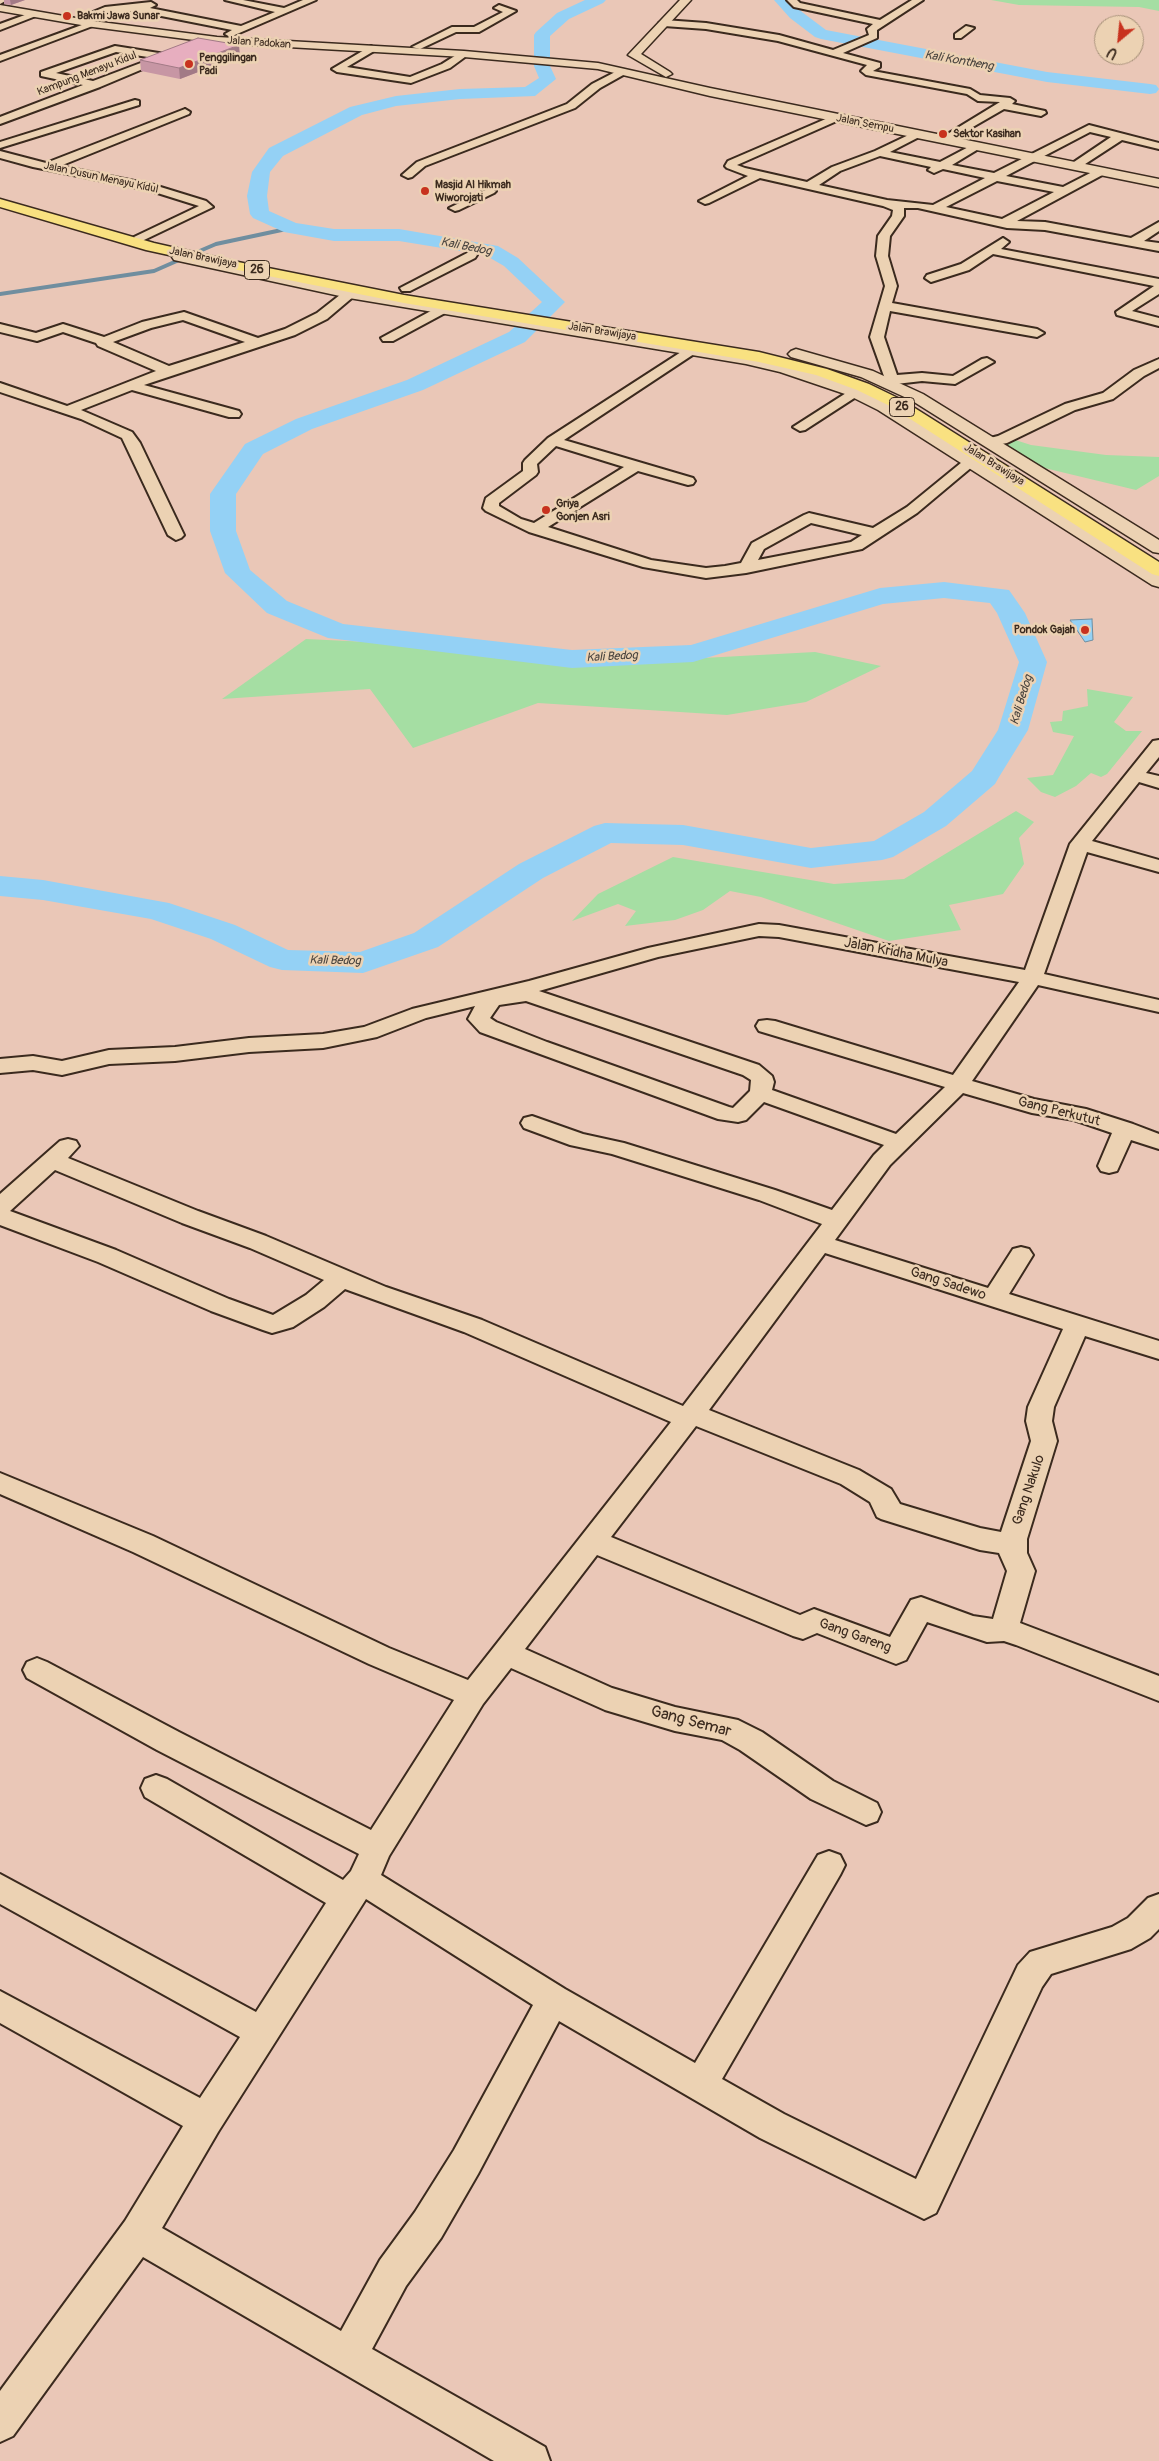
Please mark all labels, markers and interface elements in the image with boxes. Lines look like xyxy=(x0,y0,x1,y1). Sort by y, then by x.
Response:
place label: Bakmi Jawa Sunar xyxy=(77,9,160,23)
marker: Bakmi Jawa Sunar xyxy=(61,10,73,22)
north arrow xyxy=(1094,15,1144,65)
street label: Jalan Padokan xyxy=(227,34,291,52)
text: U xyxy=(1104,43,1120,62)
water label: Kali Kontheng xyxy=(923,48,995,74)
street label: Kampung Menayu Kidul xyxy=(35,49,139,99)
place label: Penggilingan Padi xyxy=(199,51,257,77)
marker: Penggilingan Padi xyxy=(183,58,195,70)
street label: Jalan Sempu xyxy=(835,112,895,136)
place label: Sektor Kasihan xyxy=(953,127,1021,141)
marker: Sektor Kasihan xyxy=(937,128,949,140)
street label: Jalan Dusun Menayu Kidul xyxy=(43,159,159,197)
place label: Masjid Al Hikmah Wiworojati xyxy=(435,178,511,204)
marker: Masjid Al Hikmah Wiworojati xyxy=(419,185,431,197)
water label: Kali Bedog xyxy=(439,235,493,259)
street label: Jalan Brawijaya xyxy=(168,244,238,272)
road number: 26 xyxy=(244,260,270,280)
street label: Jalan Brawijaya xyxy=(567,320,637,344)
road number: 26 xyxy=(890,398,914,417)
street label: Jalan Brawijaya xyxy=(961,441,1027,489)
place label: Griya Gonjen Asri xyxy=(556,497,610,523)
marker: Griya Gonjen Asri xyxy=(540,504,552,516)
place label: Pondok Gajah xyxy=(1014,623,1075,637)
marker: Pondok Gajah xyxy=(1079,624,1091,636)
water label: Kali Bedog xyxy=(586,648,638,666)
water label: Kali Bedog xyxy=(1008,673,1036,727)
street label: Jalan Kridha Mulya xyxy=(843,935,949,971)
water label: Kali Bedog xyxy=(309,953,361,969)
street label: Gang Perkutut xyxy=(1016,1094,1102,1130)
street label: Gang Sadewo xyxy=(908,1264,988,1304)
street label: Gang Nakulo xyxy=(1009,1453,1049,1527)
street label: Gang Gareng xyxy=(817,1615,893,1657)
street label: Gang Semar xyxy=(649,1702,733,1742)

